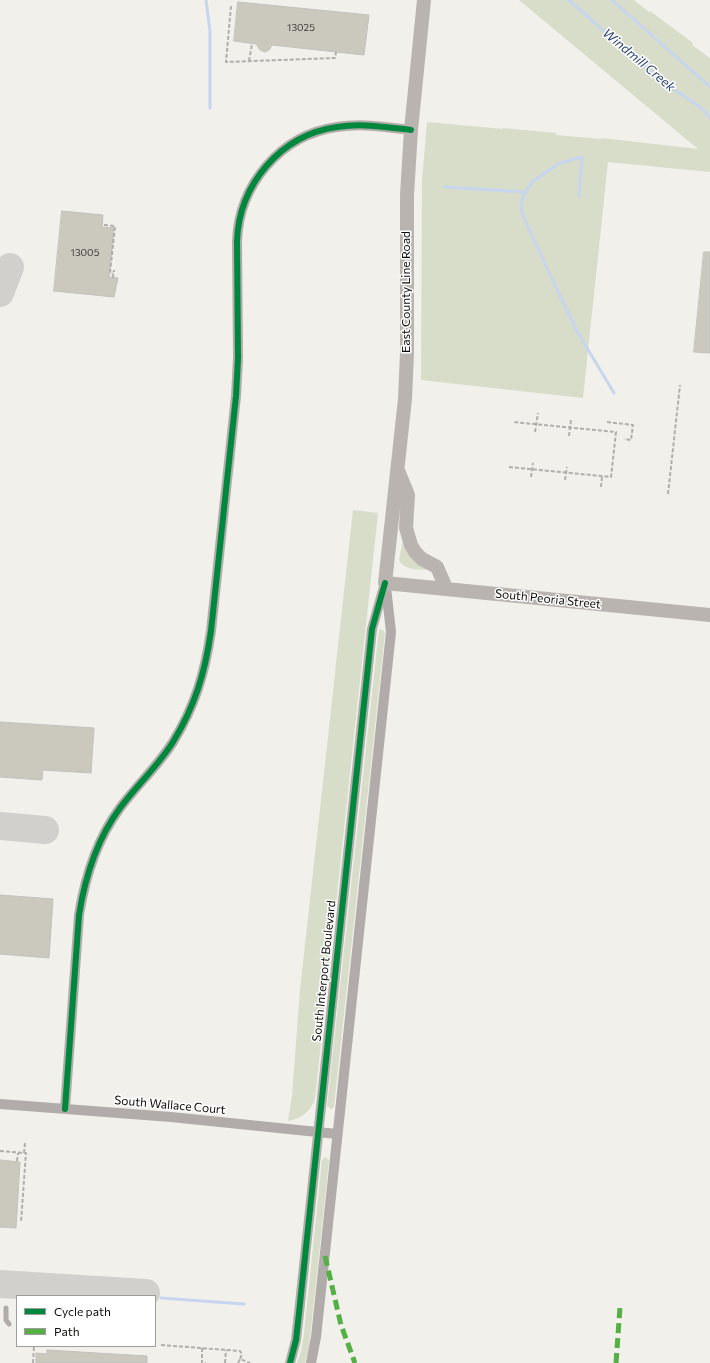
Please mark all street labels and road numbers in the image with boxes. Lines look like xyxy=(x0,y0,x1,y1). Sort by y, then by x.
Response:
street label: East County Line Road xyxy=(399,231,413,353)
street label: South Peoria Street xyxy=(494,586,602,612)
street label: South Interport Boulevard xyxy=(309,900,339,1042)
street label: South Wallace Court xyxy=(114,1093,226,1117)

